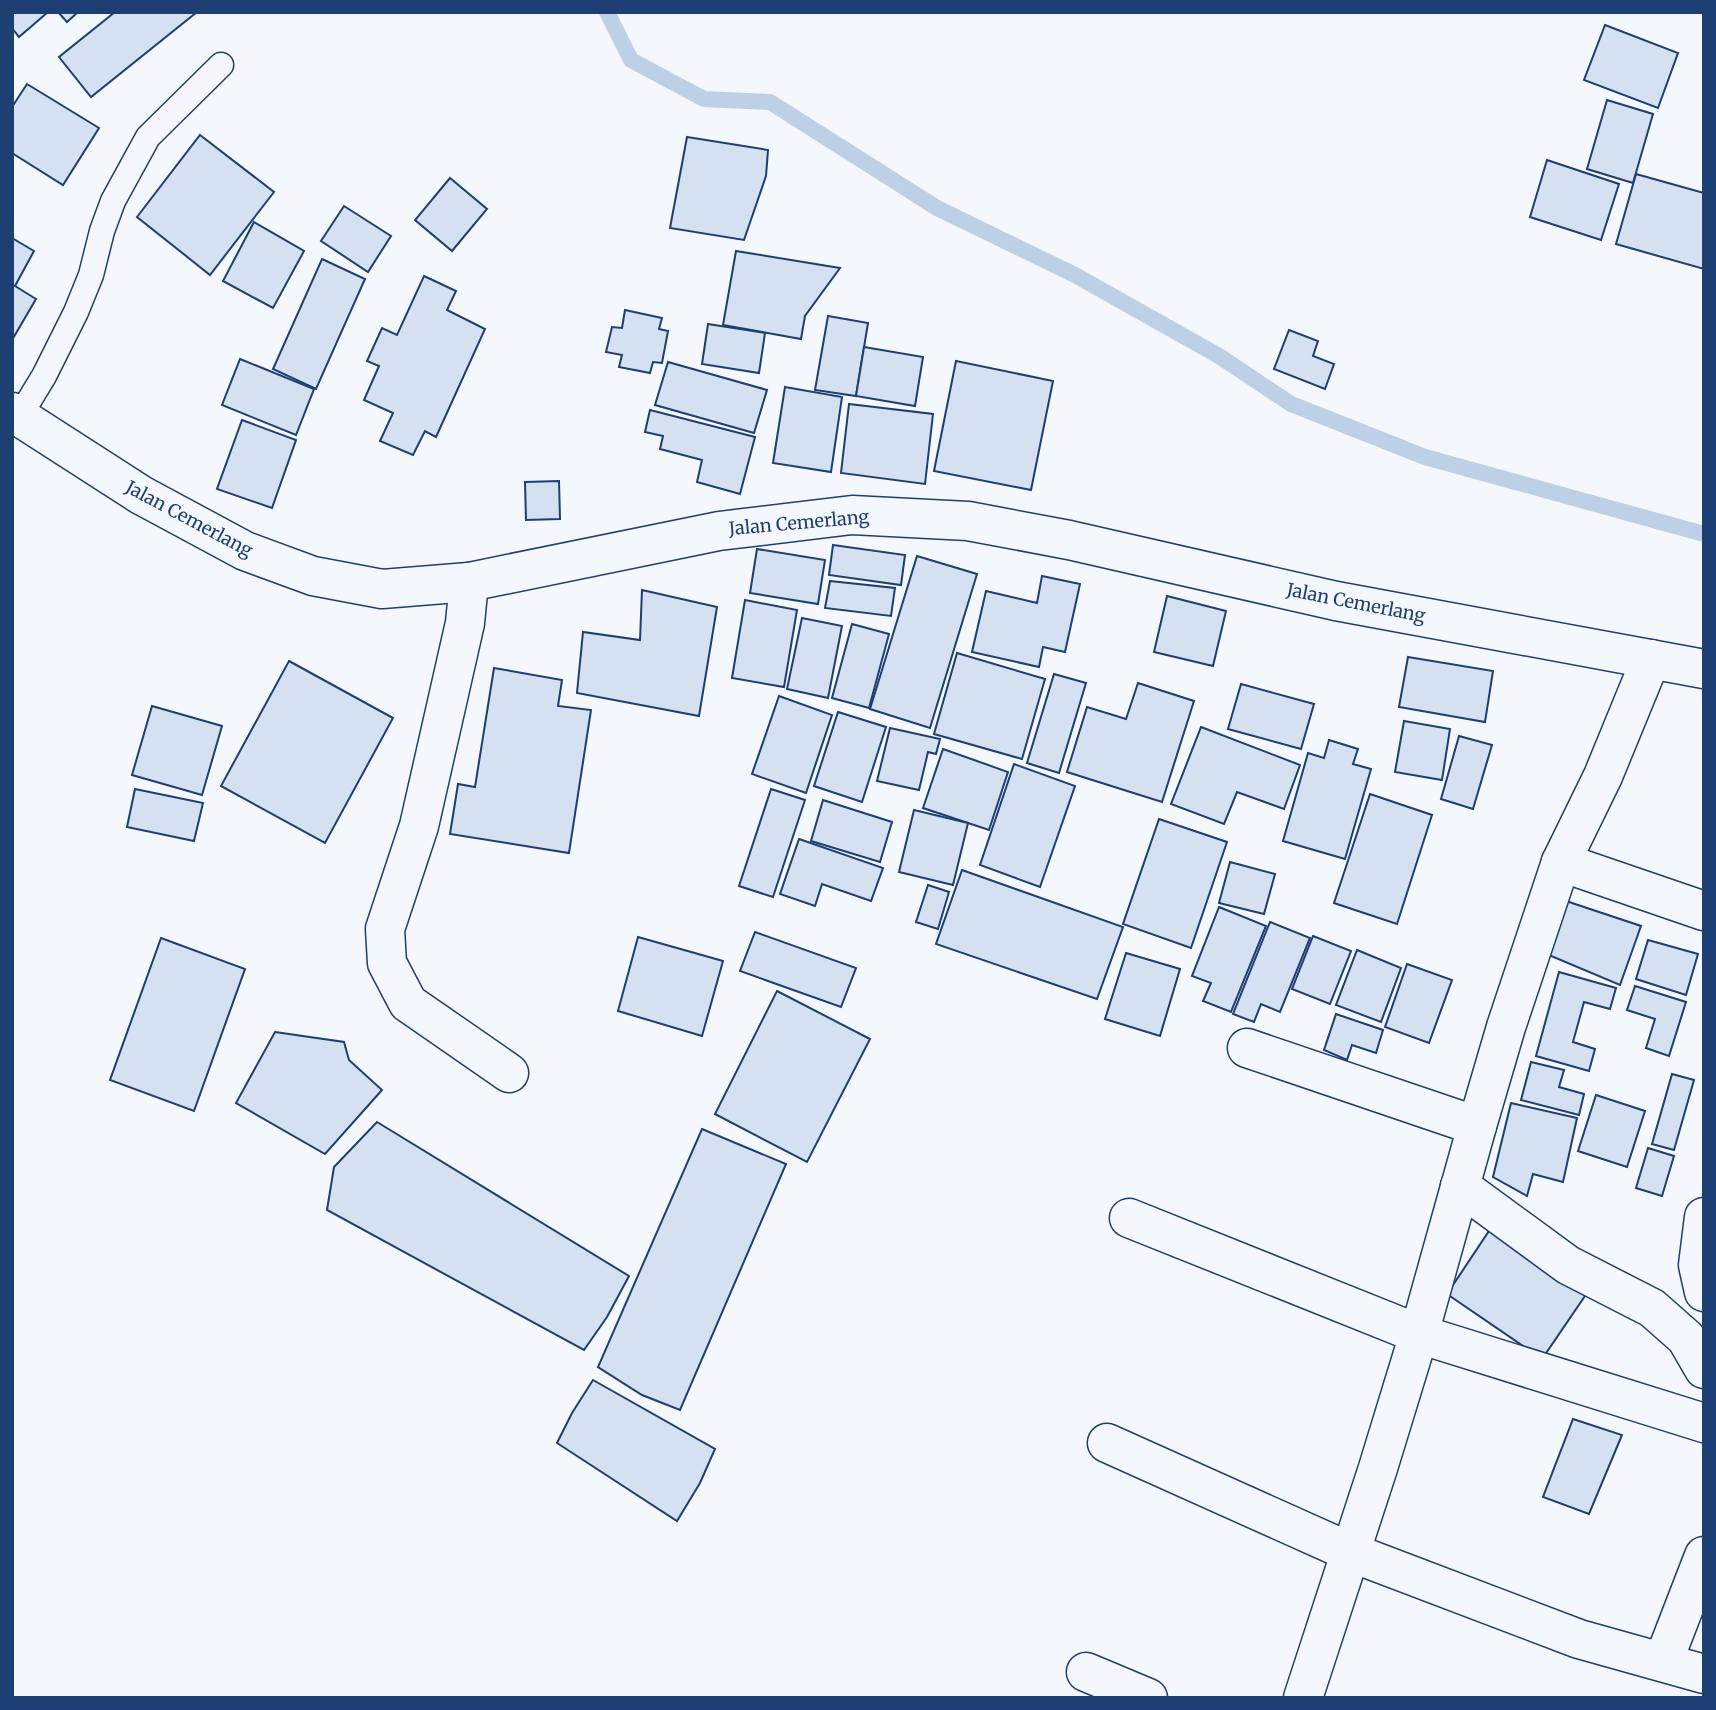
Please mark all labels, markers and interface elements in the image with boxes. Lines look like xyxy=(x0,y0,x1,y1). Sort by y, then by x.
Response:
street label: Jalan Cemerlang xyxy=(121,475,257,562)
street label: Jalan Cemerlang xyxy=(727,505,870,540)
street label: Jalan Cemerlang xyxy=(1284,578,1428,627)

